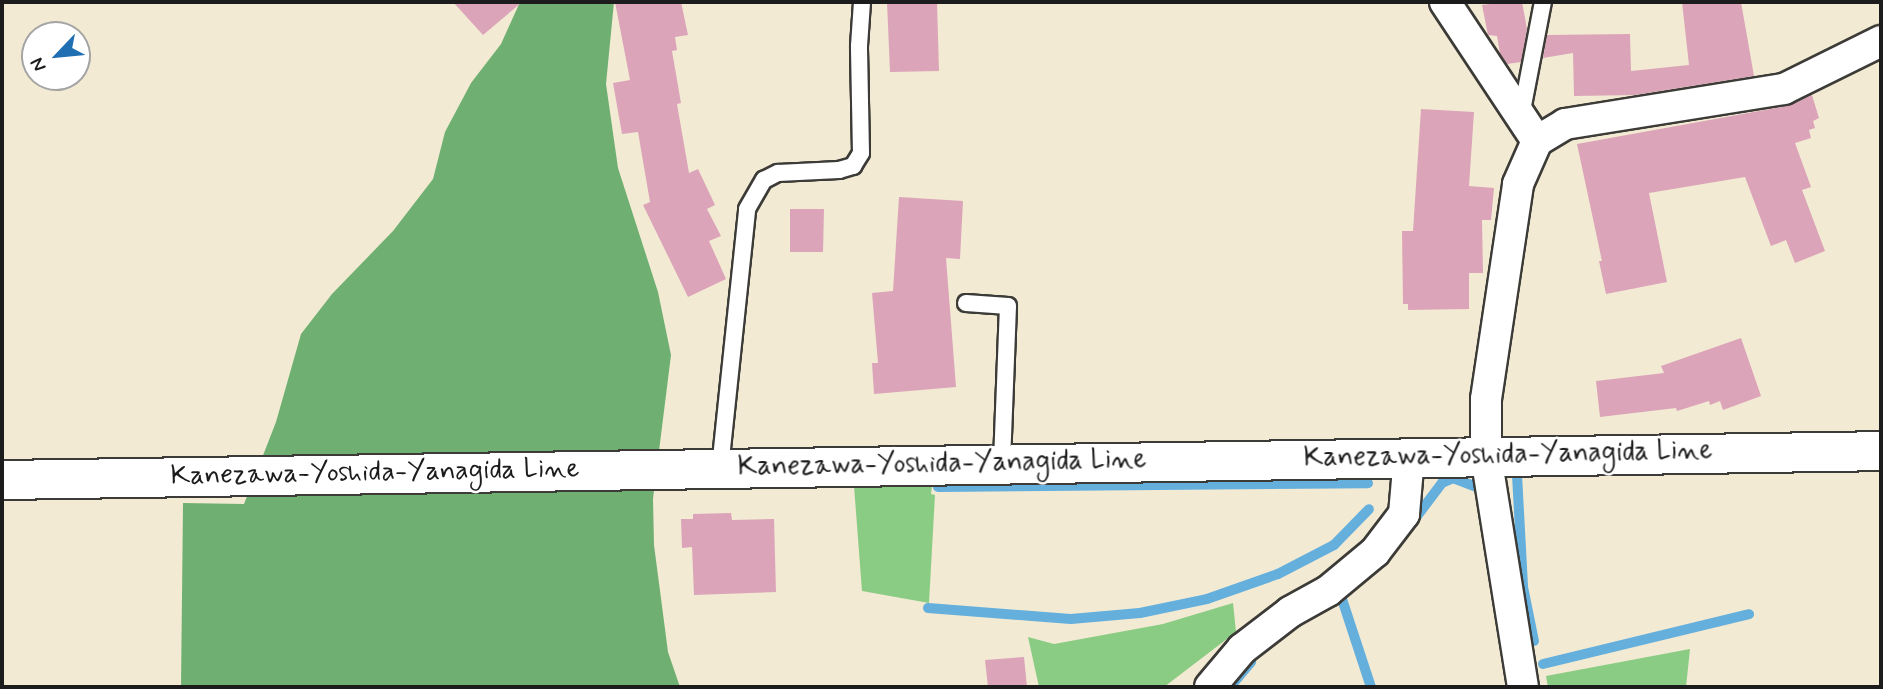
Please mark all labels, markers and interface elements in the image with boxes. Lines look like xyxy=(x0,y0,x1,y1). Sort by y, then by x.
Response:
north arrow xyxy=(21,21,91,91)
text: N xyxy=(24,53,52,76)
street label: Kanezawa-Yoshida-Yanagida Line xyxy=(1305,435,1711,475)
street label: Kanezawa-Yoshida-Yanagida Line xyxy=(739,444,1145,484)
street label: Kanezawa-Yoshida-Yanagida Line xyxy=(172,453,578,493)

